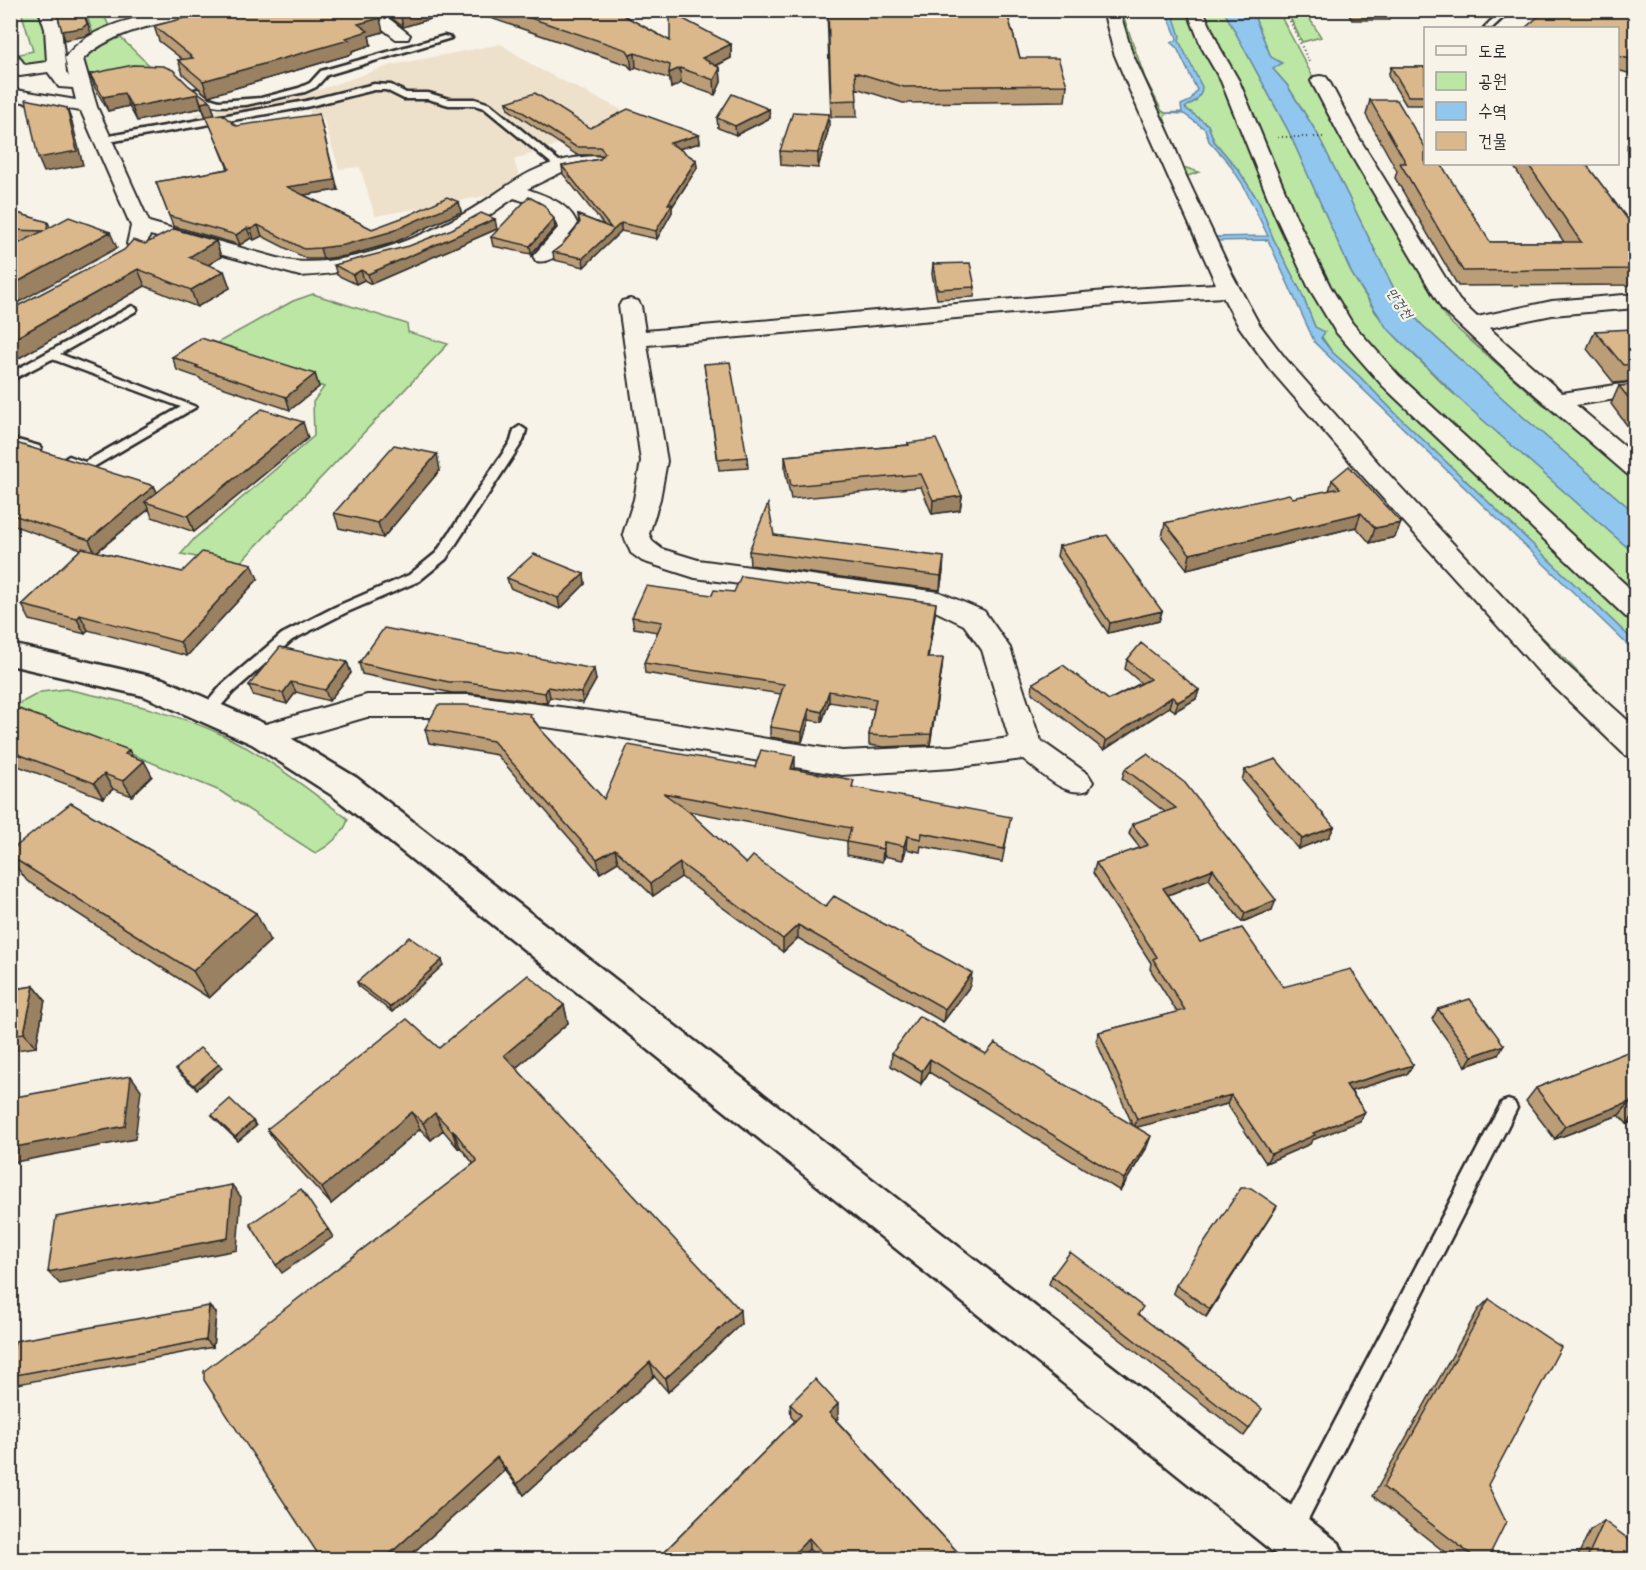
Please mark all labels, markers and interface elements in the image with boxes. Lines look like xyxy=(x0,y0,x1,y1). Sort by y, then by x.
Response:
legend xyxy=(1424,27,1619,165)
text: 도로 xyxy=(1478,41,1507,62)
text: 공원 xyxy=(1478,71,1507,92)
text: 수역 xyxy=(1478,101,1507,122)
text: 건물 xyxy=(1478,131,1507,152)
water label: 만겅천 xyxy=(1383,285,1417,323)

